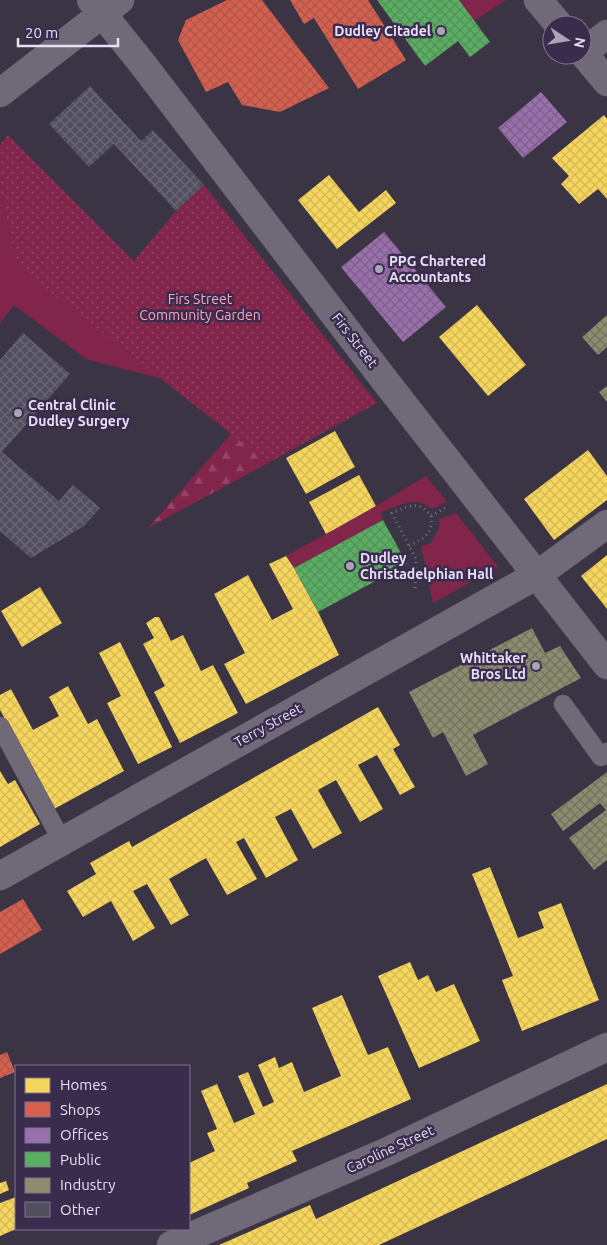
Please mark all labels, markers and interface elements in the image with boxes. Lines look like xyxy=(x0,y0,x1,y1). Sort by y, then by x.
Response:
scale bar xyxy=(18,15,118,47)
north arrow xyxy=(542,15,592,65)
place label: Dudley Citadel xyxy=(334,23,431,39)
text: 20 m xyxy=(25,24,58,41)
marker: Dudley Citadel xyxy=(435,25,447,37)
text: N xyxy=(571,36,589,49)
place label: PPG Chartered Accountants xyxy=(389,253,486,285)
marker: PPG Chartered Accountants xyxy=(373,263,385,275)
park label: Firs Street Community Garden xyxy=(139,291,261,323)
street label: Firs Street xyxy=(329,310,381,371)
place label: Central Clinic Dudley Surgery xyxy=(28,397,130,429)
marker: Central Clinic Dudley Surgery xyxy=(12,407,24,419)
place label: Dudley Christadelphian Hall xyxy=(360,550,493,582)
marker: Dudley Christadelphian Hall xyxy=(344,560,356,572)
place label: Whittaker Bros Ltd xyxy=(460,650,526,682)
marker: Whittaker Bros Ltd xyxy=(530,660,542,672)
street label: Terry Street xyxy=(231,700,305,750)
legend xyxy=(15,1065,190,1230)
text: Homes xyxy=(60,1076,107,1093)
text: Shops xyxy=(60,1101,101,1118)
street label: Caroline Street xyxy=(344,1122,437,1176)
text: Offices xyxy=(60,1126,108,1143)
text: Public xyxy=(60,1151,101,1168)
text: Industry xyxy=(60,1176,115,1193)
text: Other xyxy=(60,1201,100,1218)

